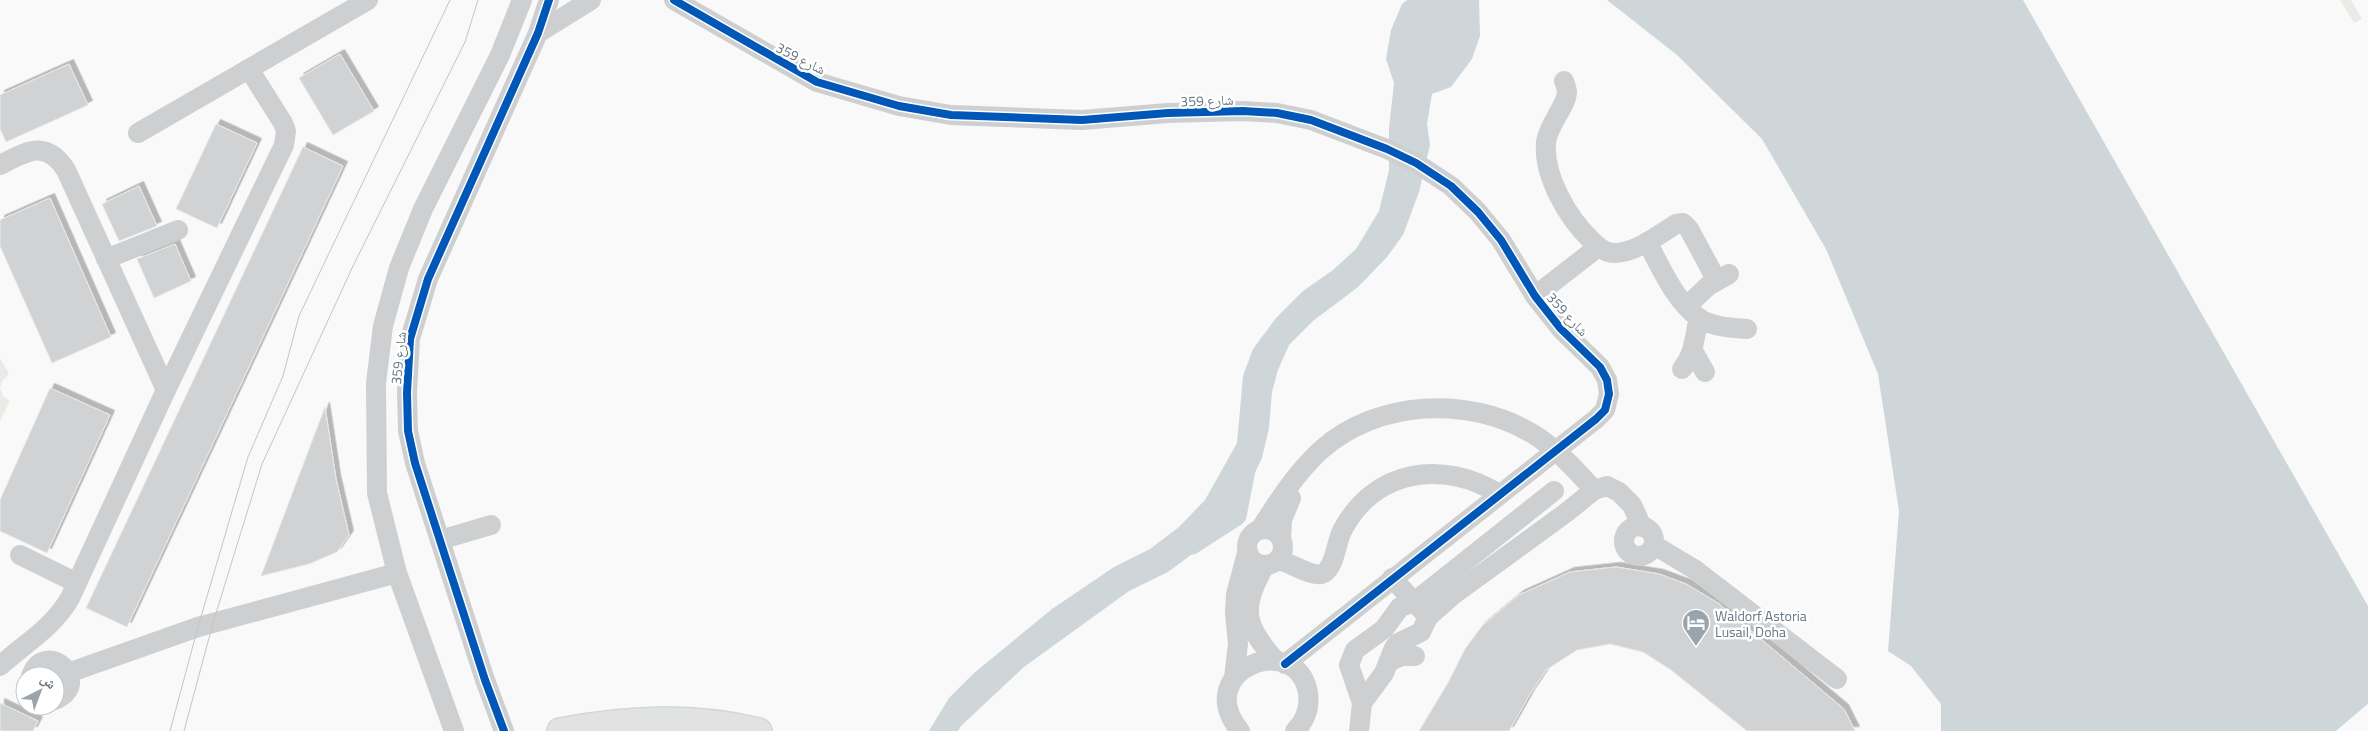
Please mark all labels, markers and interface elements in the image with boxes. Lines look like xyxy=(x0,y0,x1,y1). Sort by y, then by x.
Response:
street label: شارع 359 xyxy=(773,37,829,79)
street label: شارع 359 xyxy=(1180,89,1234,111)
street label: شارع 359 xyxy=(1542,287,1594,341)
street label: شارع 359 xyxy=(385,330,411,386)
place label: Waldorf Astoria Lusail, Doha xyxy=(1715,605,1807,642)
hotel icon: Waldorf Astoria Lusail, Doha xyxy=(1681,608,1711,647)
north arrow xyxy=(15,666,65,716)
text: ش xyxy=(36,668,62,694)

